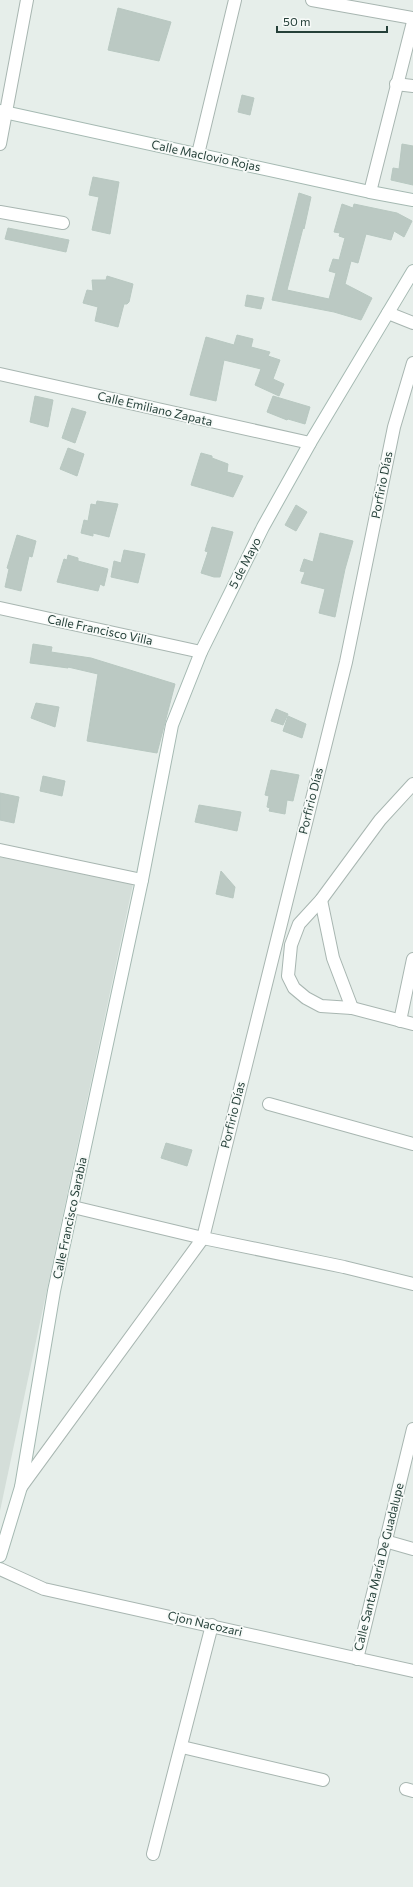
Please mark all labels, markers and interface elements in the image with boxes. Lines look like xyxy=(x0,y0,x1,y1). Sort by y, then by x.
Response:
scale bar xyxy=(277,8,387,34)
text: 50 m xyxy=(283,14,311,28)
street label: Calle Maclovio Rojas xyxy=(150,137,262,173)
street label: Calle Emiliano Zapata xyxy=(96,388,214,428)
street label: Porfirio Días xyxy=(368,450,394,520)
street label: 5 de Mayo xyxy=(225,535,263,590)
street label: Calle Francisco Villa xyxy=(46,611,154,647)
street label: Porfirio Días xyxy=(295,766,325,836)
street label: Porfirio Días xyxy=(217,1080,247,1150)
street label: Calle Francisco Sarabia xyxy=(49,1156,89,1280)
street label: Calle Santa María De Guadalupe xyxy=(350,1481,406,1652)
street label: Cjon Nacozari xyxy=(167,1608,244,1638)

